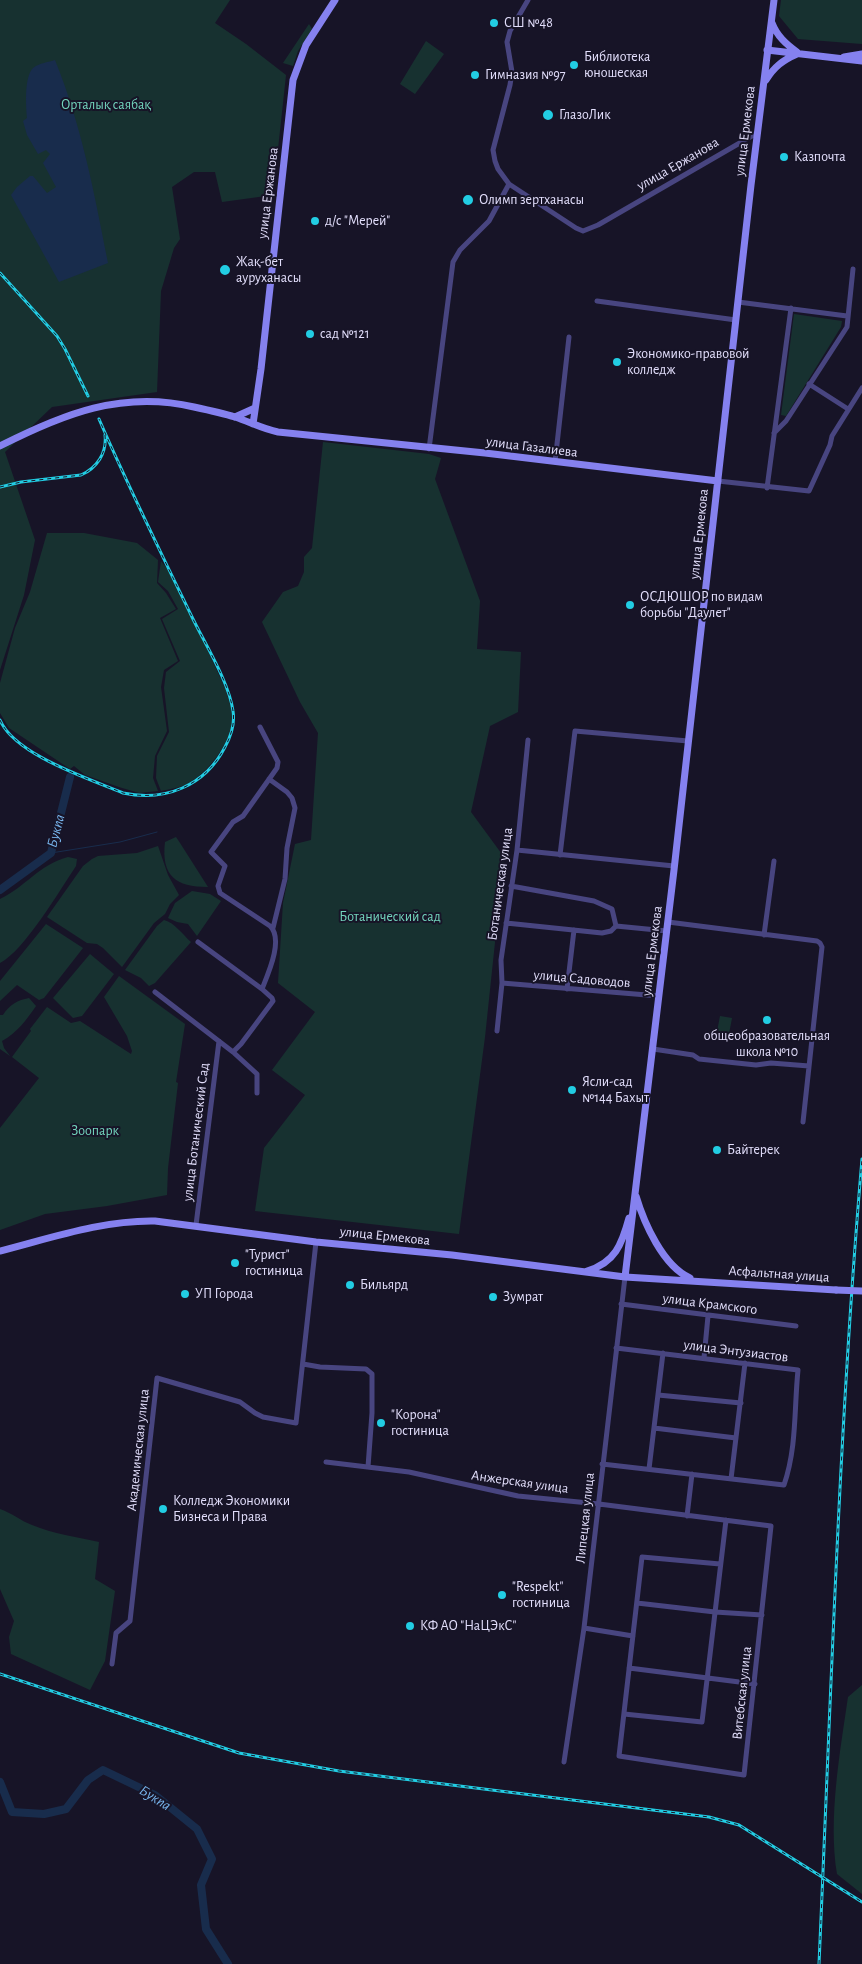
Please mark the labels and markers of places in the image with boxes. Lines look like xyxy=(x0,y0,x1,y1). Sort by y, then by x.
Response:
place label: СШ №48 xyxy=(504,15,553,31)
marker: СШ №48 xyxy=(488,17,500,29)
place label: Библиотека юношеская xyxy=(584,49,650,82)
marker: Библиотека юношеская xyxy=(568,59,580,71)
place label: Гимназия №97 xyxy=(485,67,566,83)
marker: Гимназия №97 xyxy=(469,69,481,81)
place label: ГлазоЛик xyxy=(559,107,611,123)
marker: ГлазоЛик xyxy=(541,108,555,122)
place label: Казпочта xyxy=(794,149,846,165)
marker: Казпочта xyxy=(778,151,790,163)
place label: Олимп зертханасы xyxy=(479,192,584,208)
marker: Олимп зертханасы xyxy=(461,193,475,207)
place label: д/с "Мерей" xyxy=(325,213,390,229)
marker: д/с "Мерей" xyxy=(309,215,321,227)
place label: Жақ-бет ауруханасы xyxy=(236,254,301,286)
marker: Жақ-бет ауруханасы xyxy=(218,263,232,277)
place label: сад №121 xyxy=(320,326,370,342)
marker: сад №121 xyxy=(304,328,316,340)
place label: Экономико-правовой колледж xyxy=(627,346,749,378)
marker: Экономико-правовой колледж xyxy=(611,356,623,368)
place label: ОСДЮШОР по видам борьбы "Даулет" xyxy=(640,589,763,622)
marker: ОСДЮШОР по видам борьбы "Даулет" xyxy=(624,599,636,611)
marker: общеобразовательная школа №10 xyxy=(761,1014,773,1026)
place label: общеобразовательная школа №10 xyxy=(704,1028,830,1060)
place label: Ясли-сад №144 Бахыт xyxy=(582,1074,649,1106)
marker: Ясли-сад №144 Бахыт xyxy=(566,1084,578,1096)
place label: Байтерек xyxy=(727,1142,780,1158)
marker: Байтерек xyxy=(711,1144,723,1156)
place label: "Турист" гостиница xyxy=(245,1247,303,1280)
marker: "Турист" гостиница xyxy=(229,1257,241,1269)
place label: Бильярд xyxy=(360,1277,408,1293)
marker: Бильярд xyxy=(344,1279,356,1291)
place label: УП Города xyxy=(195,1286,253,1302)
marker: УП Города xyxy=(179,1288,191,1300)
place label: Зумрат xyxy=(503,1289,543,1305)
marker: Зумрат xyxy=(487,1291,499,1303)
place label: "Корона" гостиница xyxy=(391,1407,449,1440)
marker: "Корона" гостиница xyxy=(375,1417,387,1429)
place label: Колледж Экономики Бизнеса и Права xyxy=(173,1493,290,1525)
marker: Колледж Экономики Бизнеса и Права xyxy=(157,1503,169,1515)
place label: "Respekt" гостиница xyxy=(512,1579,570,1611)
marker: "Respekt" гостиница xyxy=(496,1589,508,1601)
place label: КФ АО "НаЦЭкС" xyxy=(420,1618,516,1634)
marker: КФ АО "НаЦЭкС" xyxy=(404,1620,416,1632)

